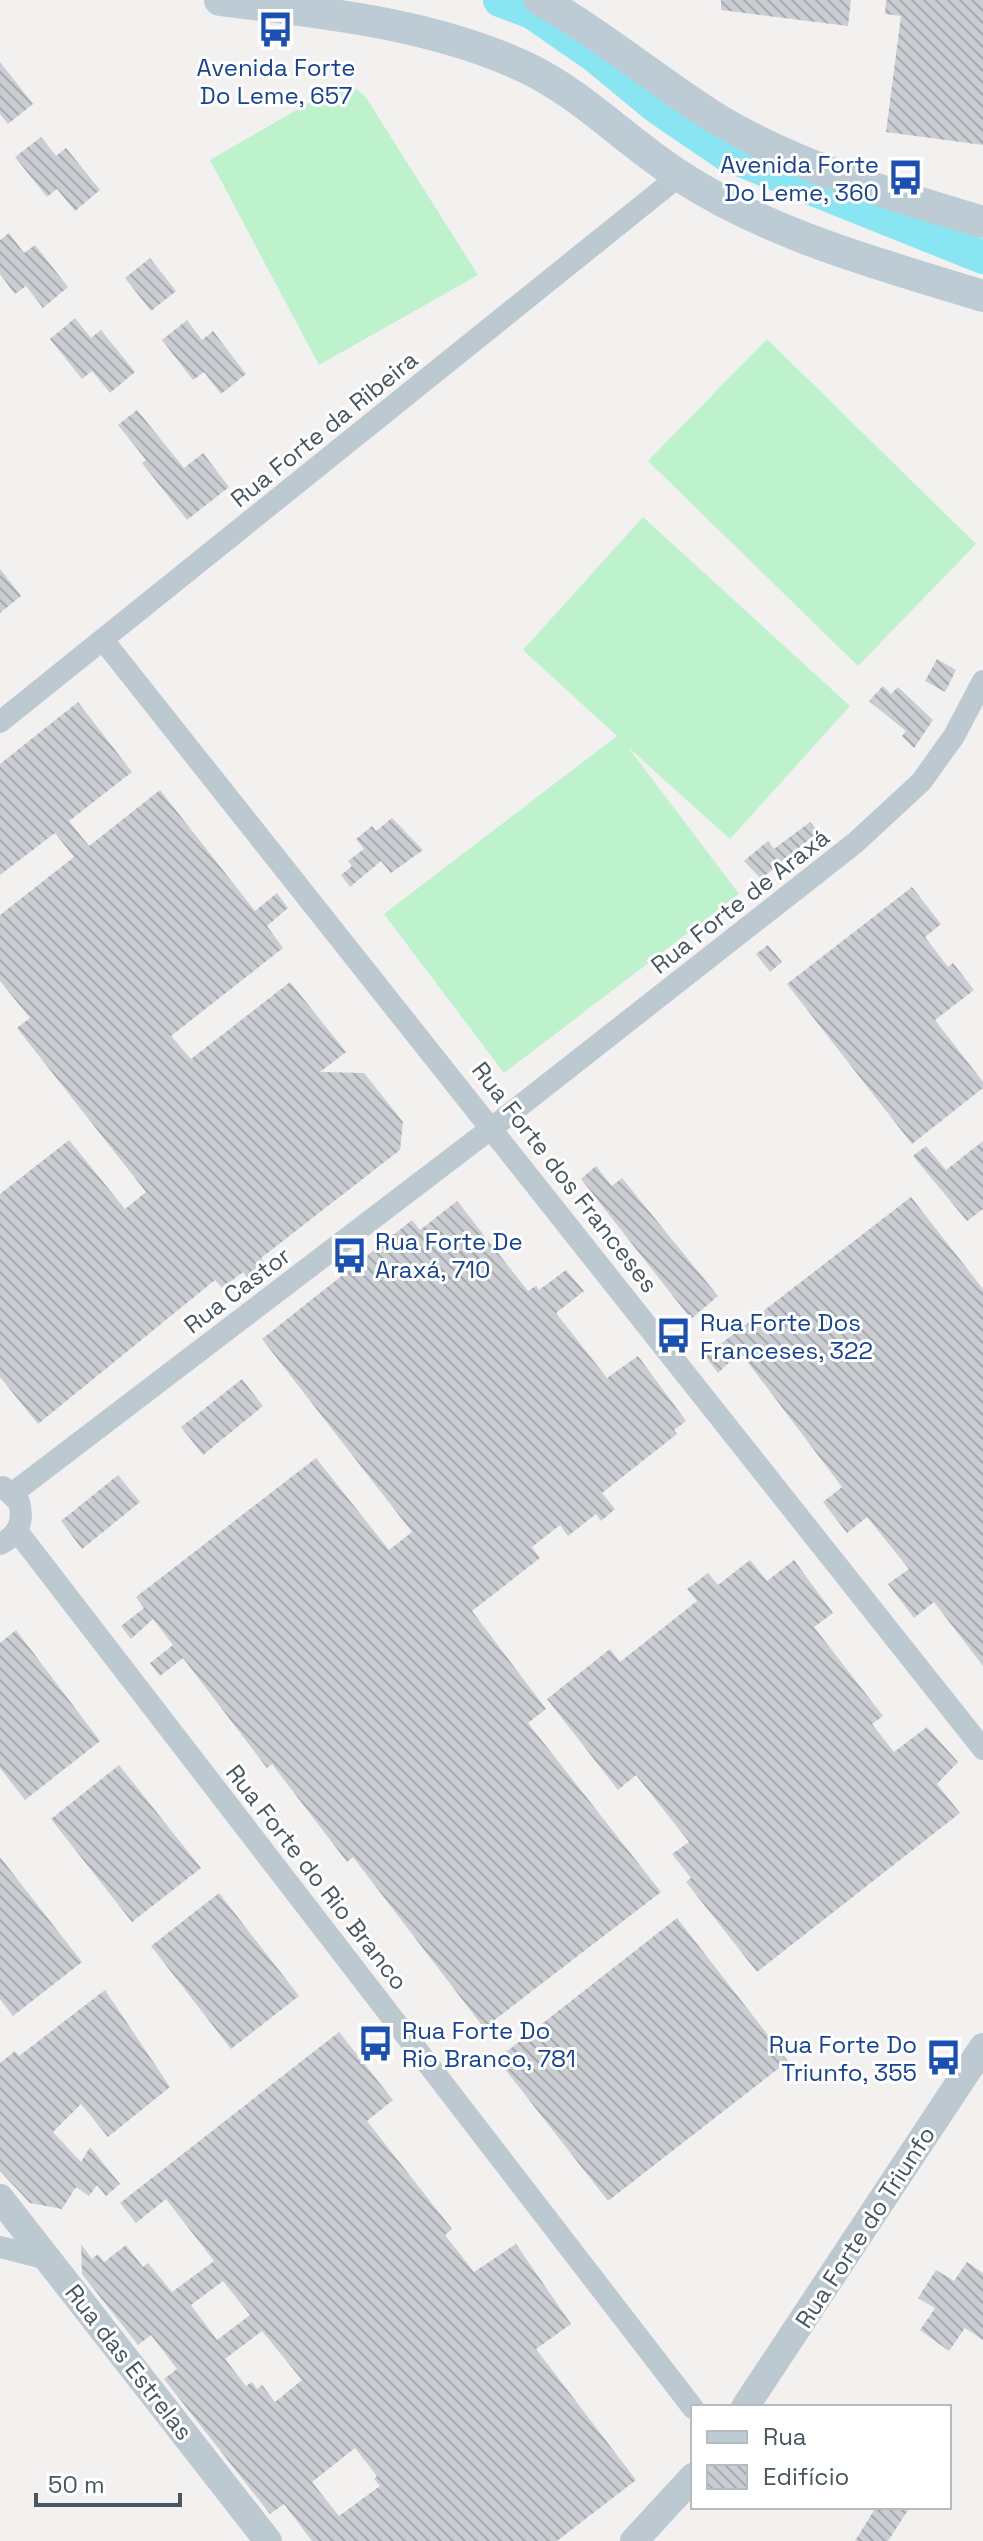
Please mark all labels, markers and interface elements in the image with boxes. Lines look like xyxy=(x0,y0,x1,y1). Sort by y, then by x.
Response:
bus stop icon: Avenida Forte Do Leme, 657 xyxy=(257,11,295,49)
place label: Avenida Forte Do Leme, 657 xyxy=(197,52,355,111)
place label: Avenida Forte Do Leme, 360 xyxy=(720,149,879,208)
bus stop icon: Avenida Forte Do Leme, 360 xyxy=(886,159,924,197)
street label: Rua Forte da Ribeira xyxy=(224,344,424,514)
street label: Rua Forte de Araxá xyxy=(644,821,836,980)
street label: Rua Forte dos Franceses xyxy=(465,1055,665,1299)
place label: Rua Forte De Araxá, 710 xyxy=(375,1226,523,1285)
bus stop icon: Rua Forte De Araxá, 710 xyxy=(330,1236,368,1274)
street label: Rua Castor xyxy=(177,1240,297,1340)
place label: Rua Forte Dos Franceses, 322 xyxy=(700,1307,873,1366)
bus stop icon: Rua Forte Dos Franceses, 322 xyxy=(655,1317,693,1355)
street label: Rua Forte do Rio Branco xyxy=(219,1758,415,1996)
place label: Rua Forte Do Rio Branco, 781 xyxy=(402,2015,576,2074)
bus stop icon: Rua Forte Do Rio Branco, 781 xyxy=(357,2025,395,2063)
place label: Rua Forte Do Triunfo, 355 xyxy=(769,2029,917,2088)
bus stop icon: Rua Forte Do Triunfo, 355 xyxy=(924,2039,962,2077)
street label: Rua Forte do Triunfo xyxy=(788,2120,942,2334)
street label: Rua das Estrelas xyxy=(58,2278,200,2446)
legend xyxy=(691,2405,951,2509)
text: Rua xyxy=(763,2421,807,2452)
scale bar xyxy=(36,2457,180,2507)
text: Edifício xyxy=(763,2461,849,2492)
text: 50 m xyxy=(48,2469,105,2500)

